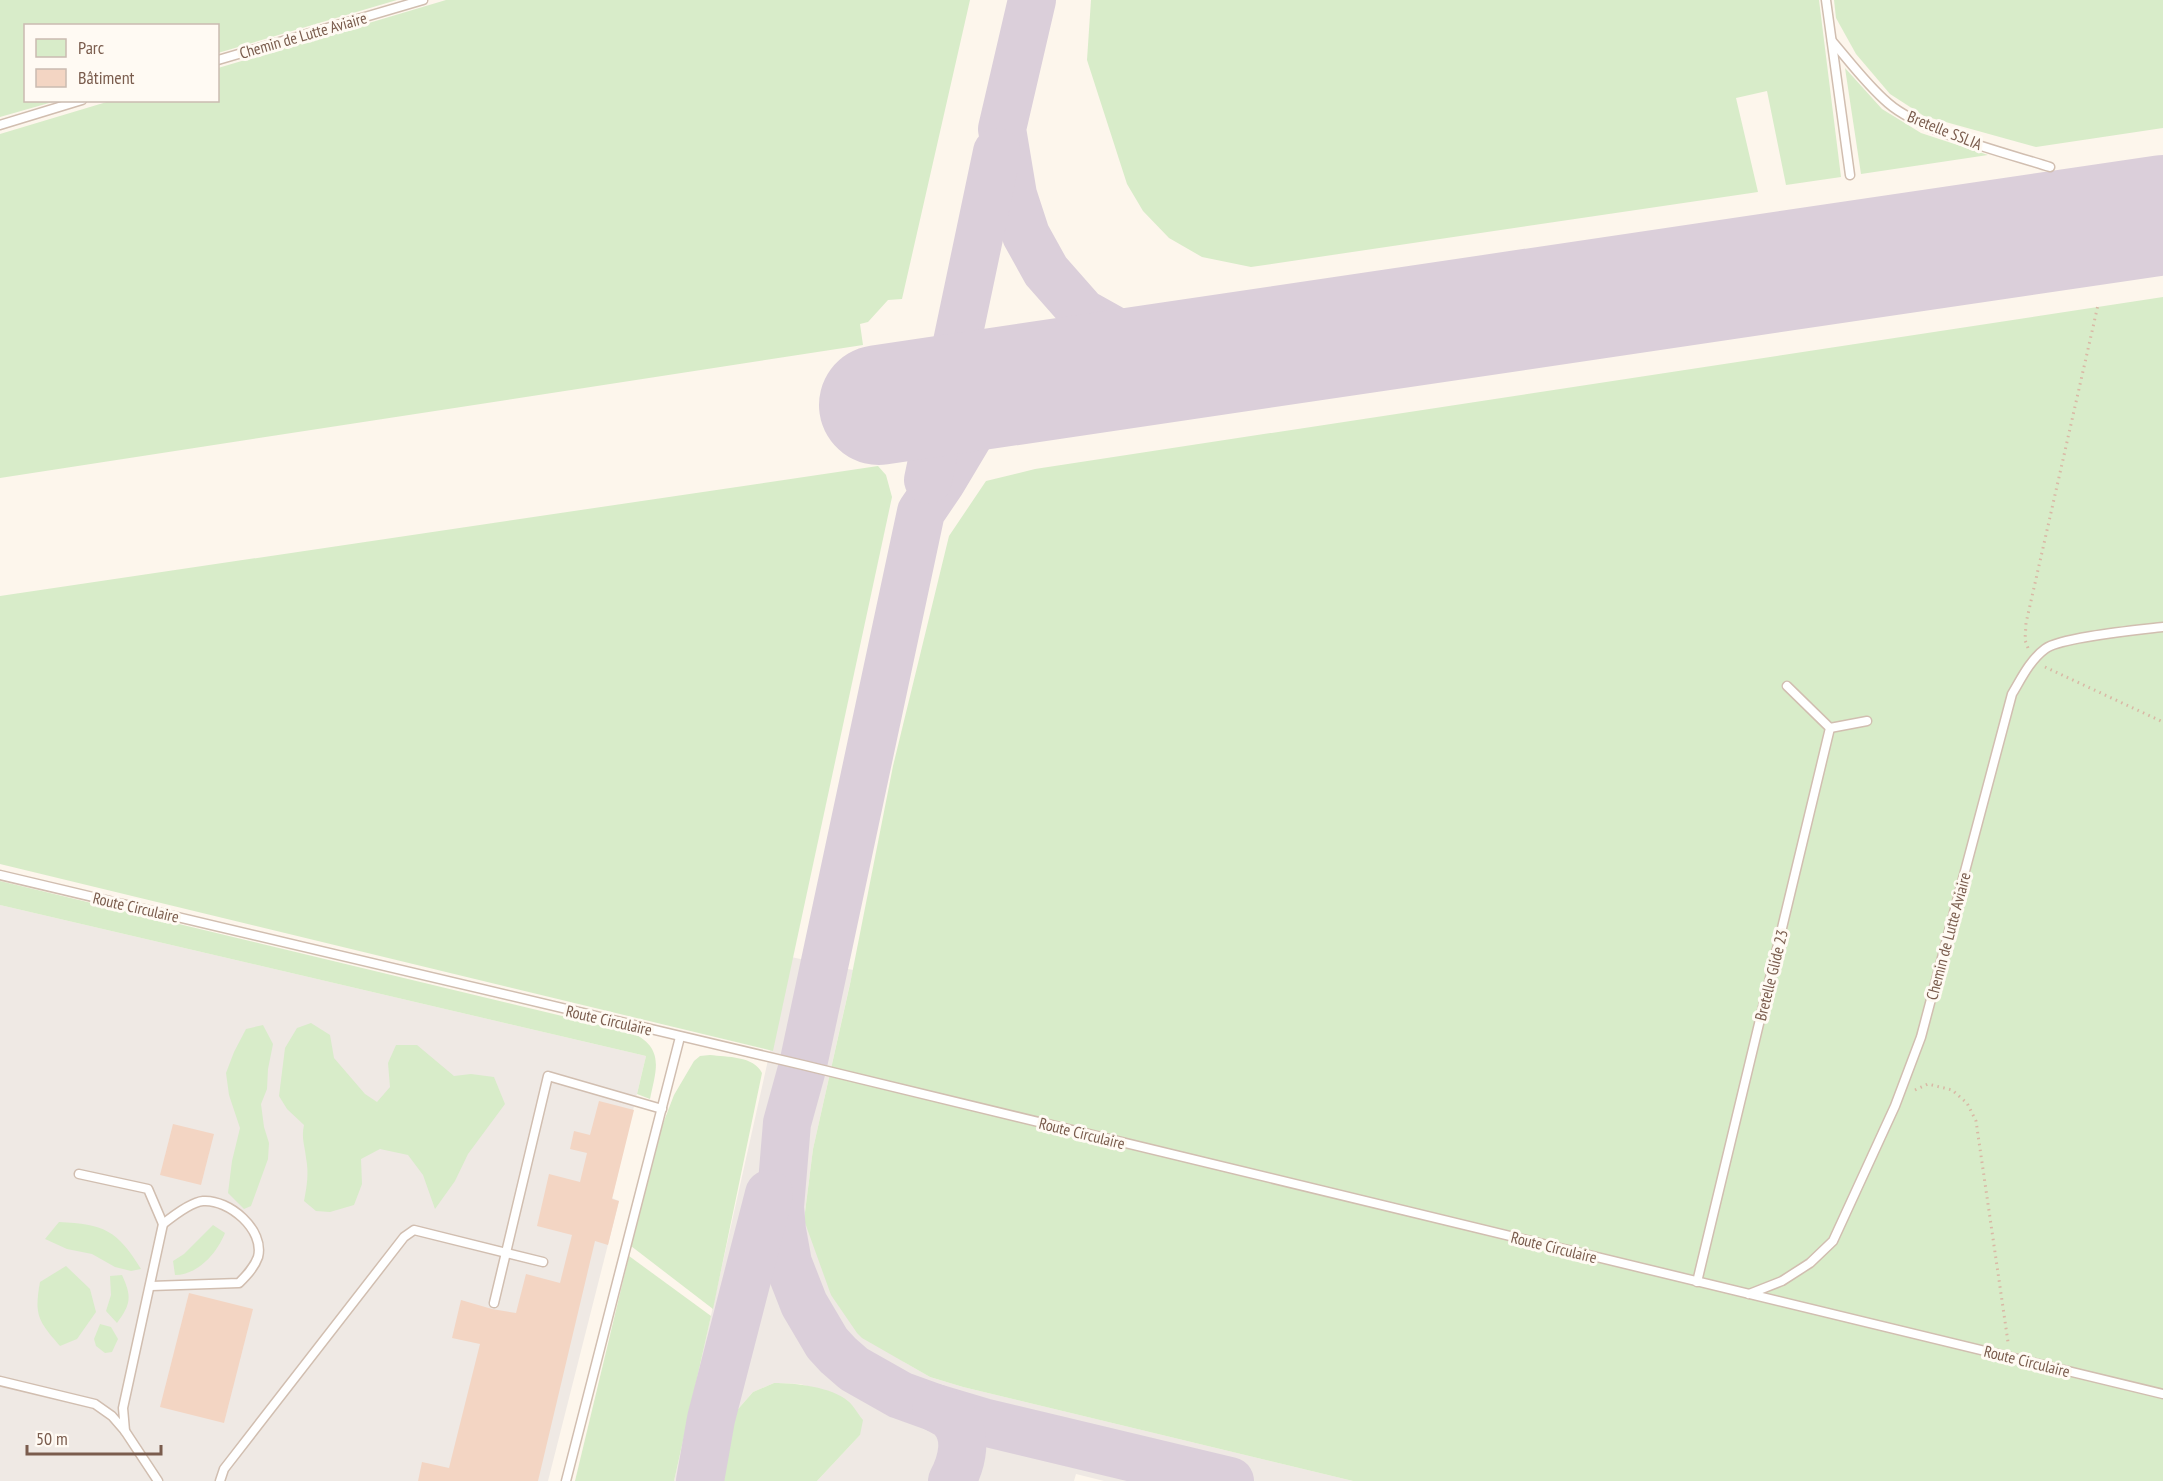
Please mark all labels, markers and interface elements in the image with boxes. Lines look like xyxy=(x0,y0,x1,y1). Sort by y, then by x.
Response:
street label: Chemin de Lutte Aviaire xyxy=(237,7,369,63)
legend xyxy=(24,24,219,102)
text: Parc xyxy=(78,36,105,59)
text: Bâtiment xyxy=(78,66,135,89)
street label: Bretelle SSLIA xyxy=(1905,106,1986,154)
street label: Chemin de Lutte Aviaire xyxy=(1921,870,1975,1002)
street label: Route Circulaire xyxy=(91,887,181,927)
street label: Bretelle Glide 23 xyxy=(1750,927,1792,1023)
street label: Route Circulaire xyxy=(564,1000,654,1040)
street label: Route Circulaire xyxy=(1037,1113,1127,1153)
street label: Route Circulaire xyxy=(1509,1227,1599,1267)
street label: Route Circulaire xyxy=(1982,1341,2072,1381)
scale bar xyxy=(27,1418,160,1456)
text: 50 m xyxy=(36,1427,68,1450)

